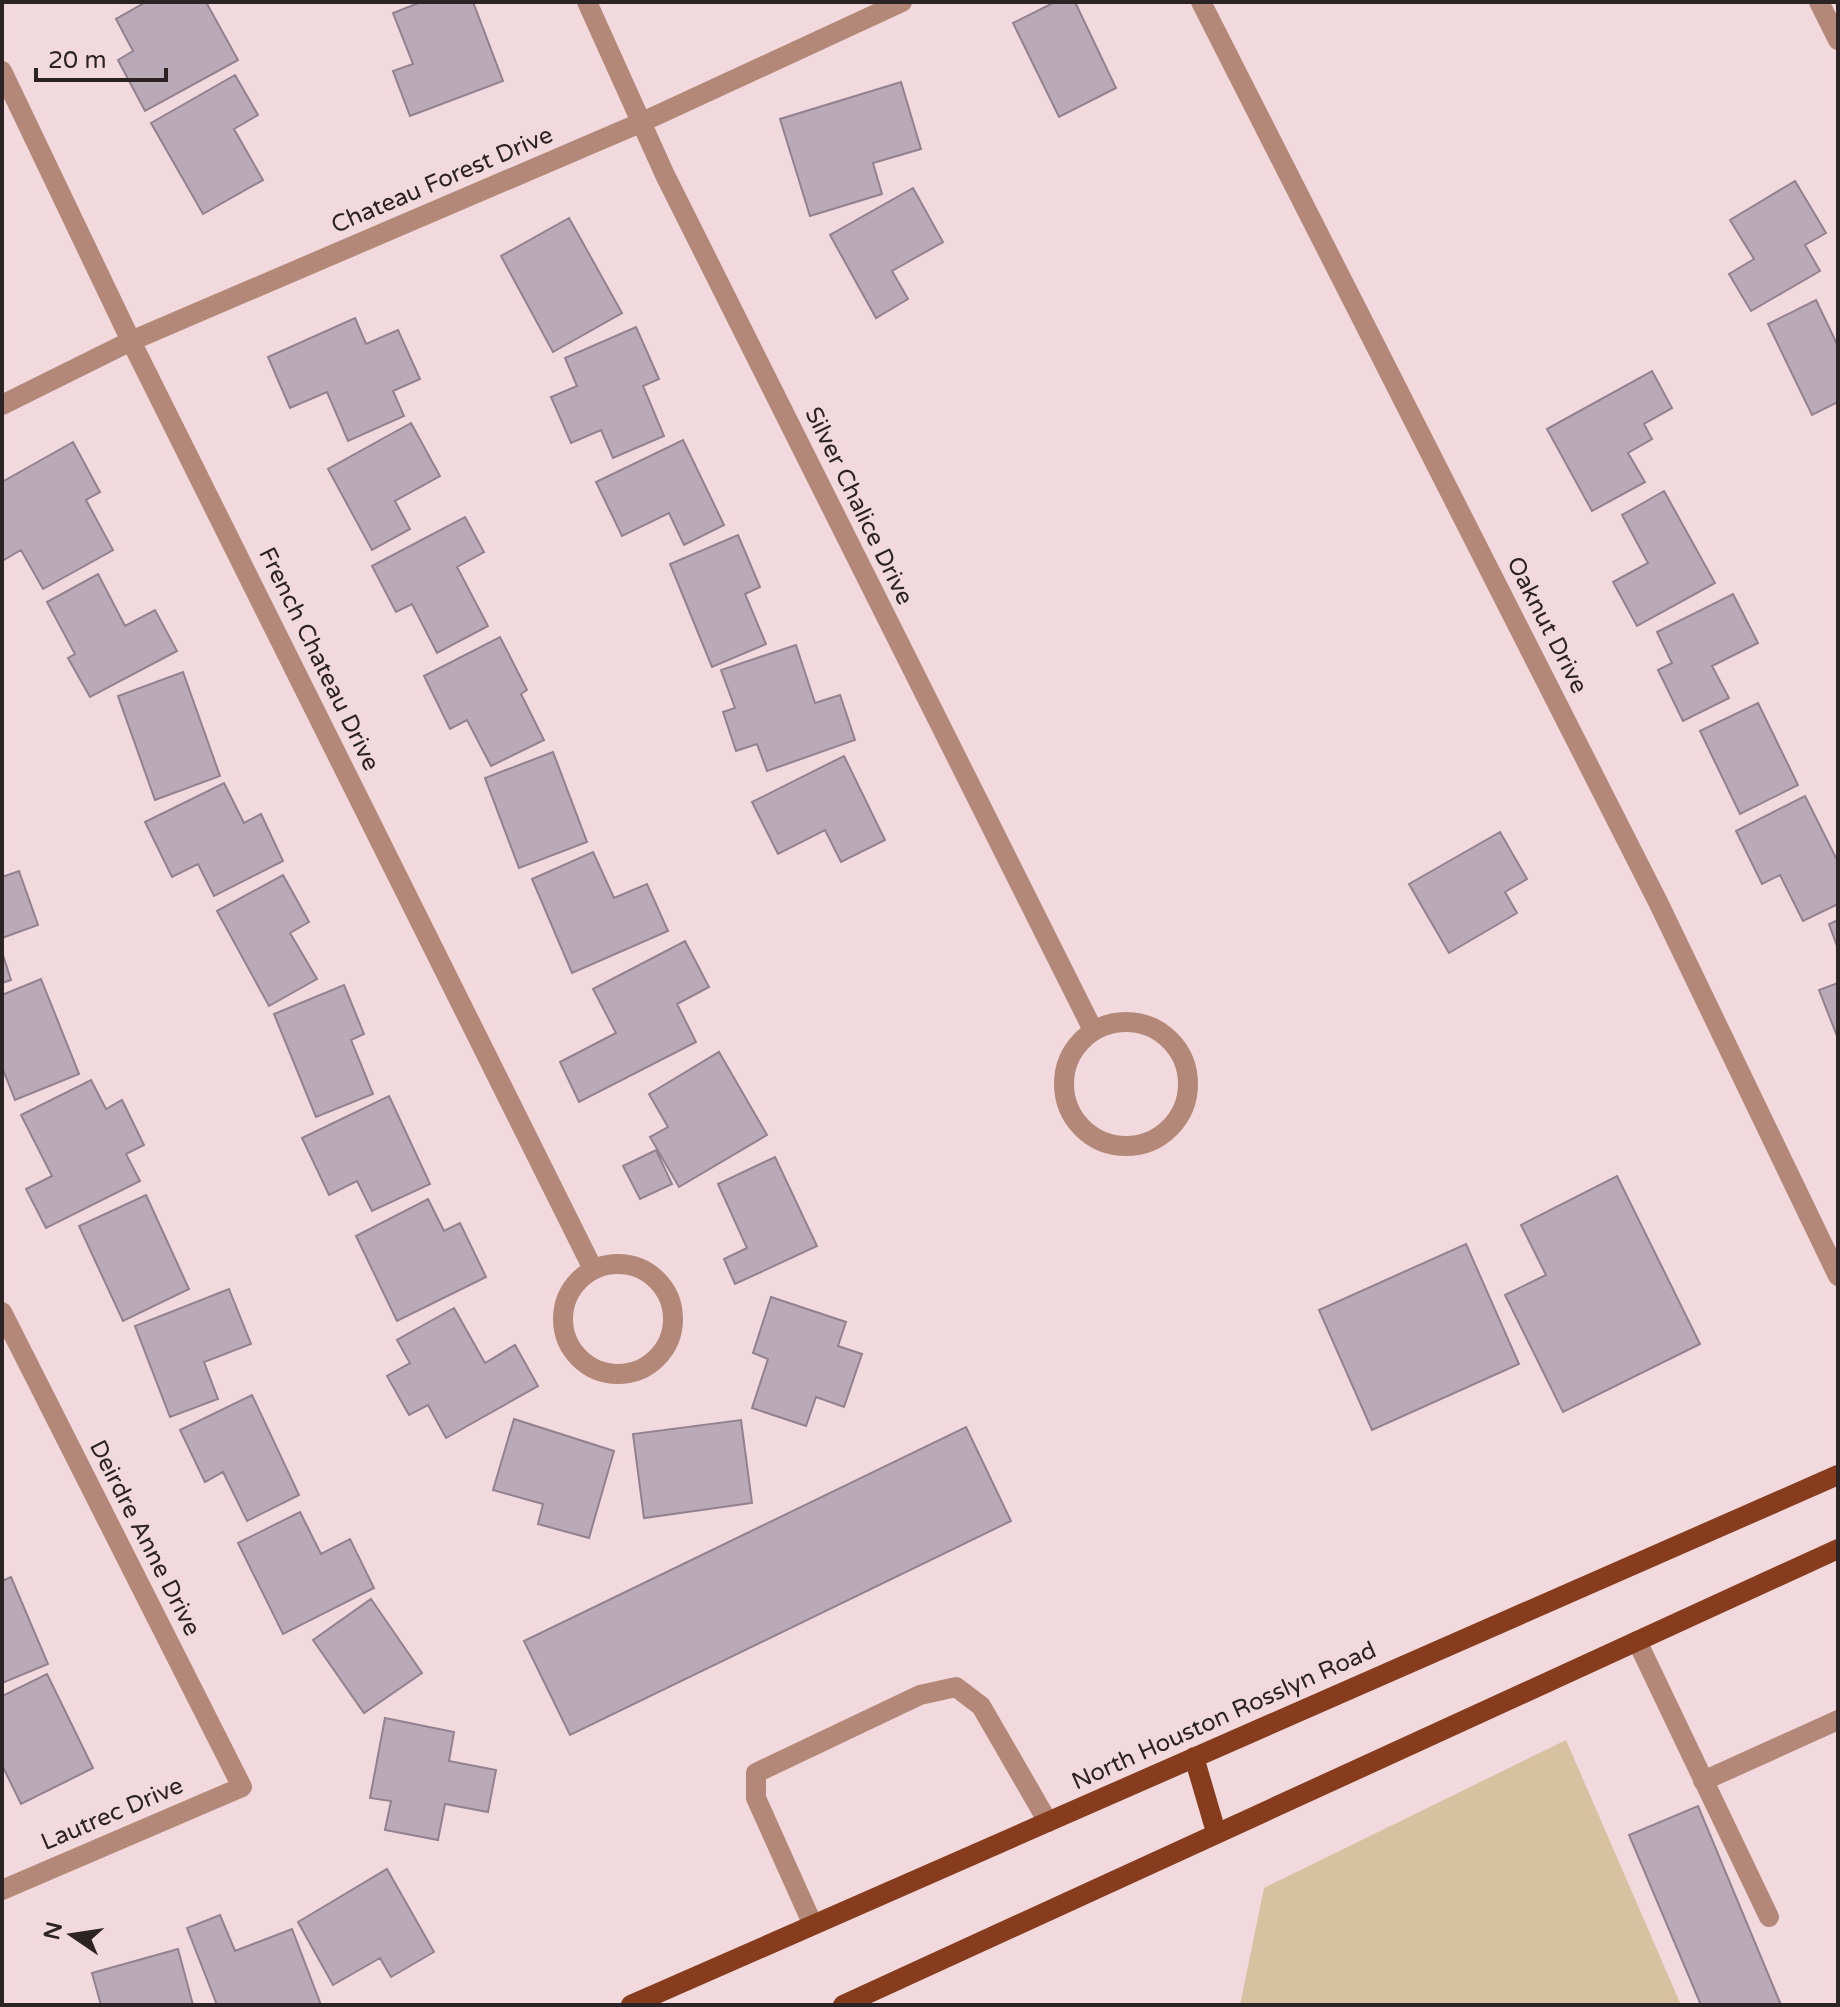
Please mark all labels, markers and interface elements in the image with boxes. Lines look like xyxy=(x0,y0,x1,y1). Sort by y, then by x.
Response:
scale bar xyxy=(36,32,166,82)
text: 20 m xyxy=(48,46,106,75)
street label: Chateau Forest Drive xyxy=(327,120,557,240)
street label: Silver Chalice Drive xyxy=(799,402,919,610)
street label: French Chateau Drive xyxy=(252,543,386,775)
street label: Oaknut Drive xyxy=(1500,552,1594,698)
street label: Deirdre Anne Drive xyxy=(83,1435,207,1641)
street label: North Houston Rosslyn Road xyxy=(1067,1636,1381,1796)
street label: Lautrec Drive xyxy=(37,1771,187,1857)
north arrow xyxy=(32,1895,112,1975)
text: N xyxy=(39,1919,68,1942)

